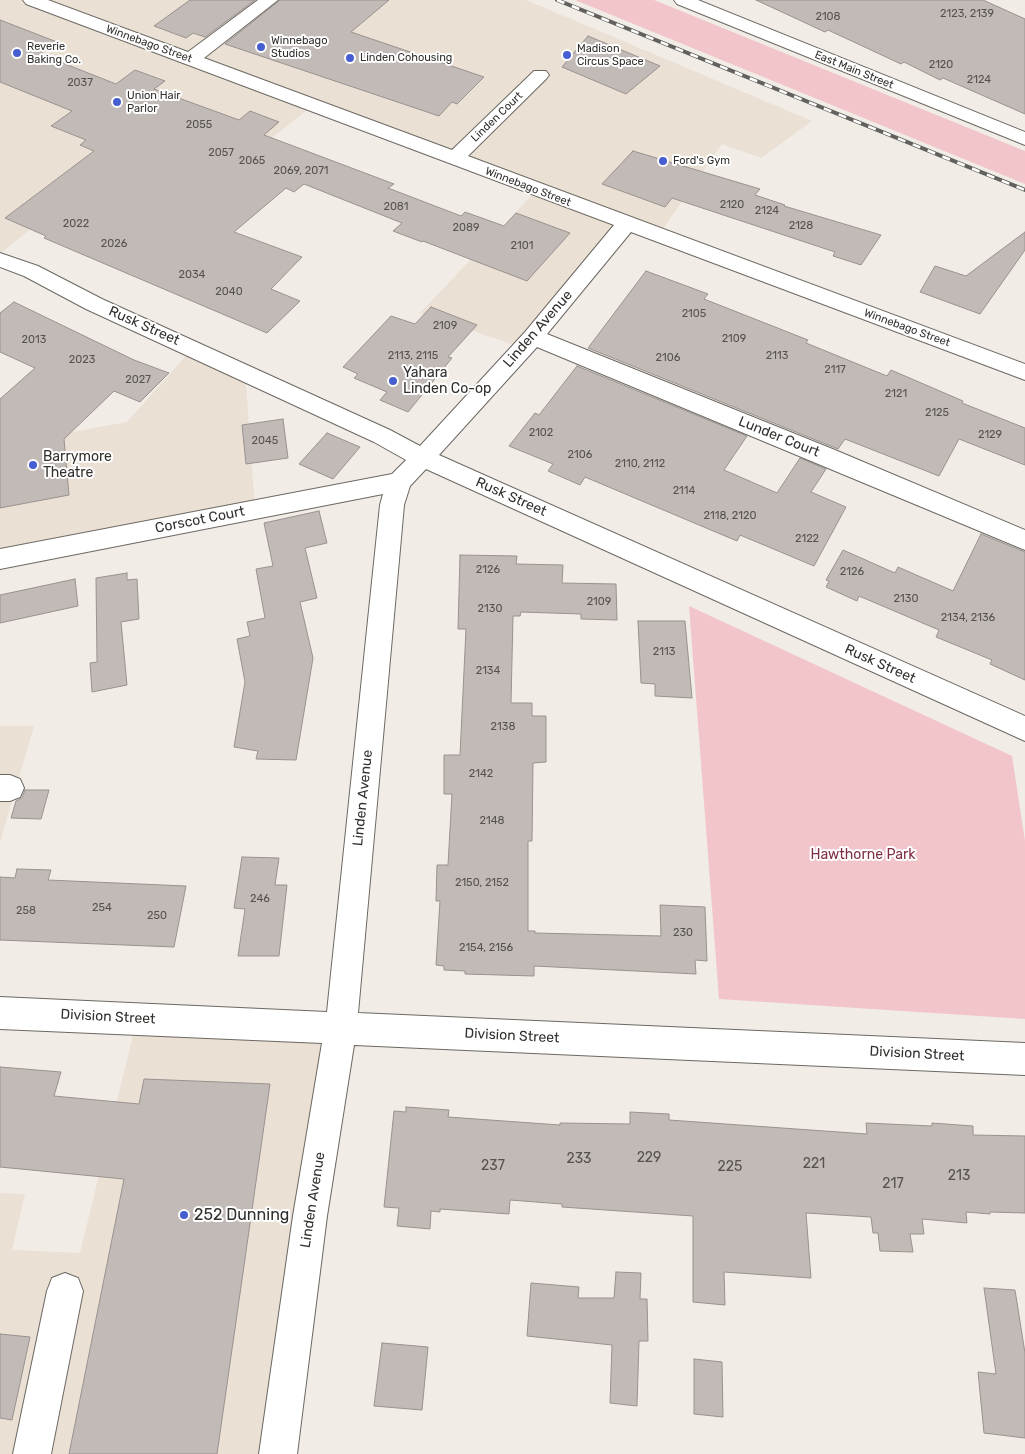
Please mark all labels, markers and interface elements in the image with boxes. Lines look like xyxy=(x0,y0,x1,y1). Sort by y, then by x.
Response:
house number: 2123, 2139 xyxy=(940,7,994,21)
house number: 2108 xyxy=(815,10,841,24)
street label: Winnebago Street xyxy=(104,22,194,66)
place label: Winnebago Studios xyxy=(271,34,327,60)
place label: Reverie Baking Co. xyxy=(27,40,81,66)
marker: Winnebago Studios xyxy=(255,41,267,53)
place label: Madison Circus Space xyxy=(577,42,644,68)
marker: Reverie Baking Co. xyxy=(11,47,23,59)
street label: East Main Street xyxy=(813,48,895,92)
marker: Madison Circus Space xyxy=(561,49,573,61)
place label: Linden Cohousing xyxy=(360,51,452,65)
marker: Linden Cohousing xyxy=(344,52,356,64)
house number: 2120 xyxy=(929,58,953,72)
house number: 2124 xyxy=(967,73,991,87)
house number: 2037 xyxy=(67,76,93,90)
place label: Union Hair Parlor xyxy=(127,89,180,115)
street label: Linden Court xyxy=(469,89,525,145)
marker: Union Hair Parlor xyxy=(111,96,123,108)
house number: 2055 xyxy=(186,118,212,132)
house number: 2057 xyxy=(208,146,234,160)
house number: 2065 xyxy=(239,154,265,168)
place label: Ford's Gym xyxy=(673,154,730,168)
marker: Ford's Gym xyxy=(657,155,669,167)
house number: 2069, 2071 xyxy=(273,164,329,178)
street label: Winnebago Street xyxy=(483,165,573,209)
house number: 2120 xyxy=(720,198,744,212)
house number: 2081 xyxy=(383,200,409,214)
house number: 2124 xyxy=(755,204,779,218)
house number: 2022 xyxy=(63,217,89,231)
house number: 2128 xyxy=(789,219,813,233)
house number: 2089 xyxy=(453,221,479,235)
house number: 2026 xyxy=(101,237,127,251)
house number: 2101 xyxy=(511,239,533,253)
house number: 2034 xyxy=(179,268,205,282)
house number: 2040 xyxy=(215,285,243,299)
street label: Linden Avenue xyxy=(500,287,576,371)
street label: Rusk Street xyxy=(106,303,182,349)
street label: Winnebago Street xyxy=(862,306,952,350)
house number: 2105 xyxy=(682,307,706,321)
house number: 2109 xyxy=(433,319,457,333)
house number: 2109 xyxy=(722,332,746,346)
house number: 2013 xyxy=(22,333,46,347)
house number: 2113, 2115 xyxy=(388,349,438,363)
house number: 2113 xyxy=(766,349,788,363)
house number: 2106 xyxy=(656,351,680,365)
house number: 2023 xyxy=(69,353,95,367)
house number: 2117 xyxy=(824,363,846,377)
place label: Yahara Linden Co-op xyxy=(403,365,491,398)
house number: 2027 xyxy=(125,373,151,387)
marker: Yahara Linden Co-op xyxy=(387,375,399,387)
house number: 2121 xyxy=(885,387,907,401)
house number: 2125 xyxy=(925,406,949,420)
street label: Lunder Court xyxy=(736,413,822,461)
house number: 2102 xyxy=(529,426,553,440)
house number: 2129 xyxy=(978,428,1002,442)
house number: 2045 xyxy=(252,434,278,448)
house number: 2106 xyxy=(568,448,592,462)
place label: Barrymore Theatre xyxy=(43,449,112,482)
house number: 2110, 2112 xyxy=(615,457,665,471)
marker: Barrymore Theatre xyxy=(27,459,39,471)
street label: Rusk Street xyxy=(473,474,549,520)
house number: 2114 xyxy=(673,484,695,498)
street label: Corscot Court xyxy=(154,503,246,537)
house number: 2118, 2120 xyxy=(704,509,756,523)
house number: 2122 xyxy=(795,532,819,546)
house number: 2126 xyxy=(476,563,500,577)
house number: 2126 xyxy=(840,565,864,579)
house number: 2130 xyxy=(894,592,918,606)
house number: 2109 xyxy=(587,595,611,609)
house number: 2130 xyxy=(478,602,502,616)
house number: 2134, 2136 xyxy=(941,611,995,625)
street label: Rusk Street xyxy=(842,641,918,687)
house number: 2113 xyxy=(653,645,675,659)
house number: 2134 xyxy=(476,664,500,678)
house number: 2138 xyxy=(491,720,515,734)
street label: Linden Avenue xyxy=(350,749,376,847)
house number: 2142 xyxy=(469,767,493,781)
house number: 2148 xyxy=(480,814,504,828)
park label: Hawthorne Park xyxy=(810,847,916,863)
house number: 2150, 2152 xyxy=(455,876,509,890)
house number: 246 xyxy=(250,892,270,906)
house number: 254 xyxy=(92,901,112,915)
house number: 258 xyxy=(16,904,36,918)
house number: 250 xyxy=(147,909,167,923)
house number: 230 xyxy=(673,926,693,940)
house number: 2154, 2156 xyxy=(459,941,513,955)
street label: Division Street xyxy=(60,1006,156,1028)
street label: Division Street xyxy=(464,1025,560,1047)
street label: Division Street xyxy=(869,1043,965,1065)
house number: 229 xyxy=(637,1150,661,1166)
street label: Linden Avenue xyxy=(297,1151,329,1249)
house number: 233 xyxy=(566,1151,592,1167)
house number: 221 xyxy=(803,1156,825,1172)
house number: 237 xyxy=(481,1158,505,1174)
house number: 225 xyxy=(718,1159,742,1175)
house number: 213 xyxy=(948,1168,970,1184)
house number: 217 xyxy=(882,1176,904,1192)
place label: 252 Dunning xyxy=(194,1205,289,1225)
marker: 252 Dunning xyxy=(178,1209,190,1221)

